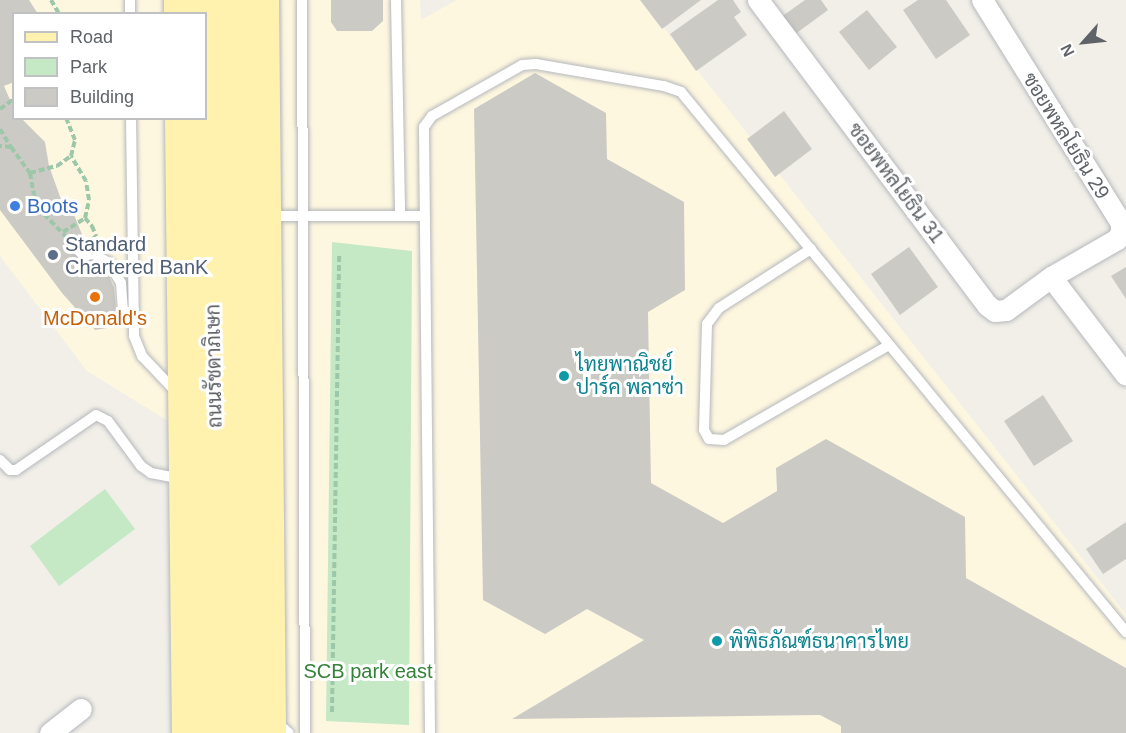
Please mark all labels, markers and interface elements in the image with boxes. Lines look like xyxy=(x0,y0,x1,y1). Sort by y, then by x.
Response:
legend xyxy=(12,12,207,120)
north arrow xyxy=(1054,12,1114,72)
text: Road xyxy=(70,27,113,47)
text: N xyxy=(1057,41,1078,59)
text: Park xyxy=(70,57,107,77)
street label: ซอยพหลโยธิน 29 xyxy=(1018,68,1114,204)
text: Building xyxy=(70,87,134,107)
street label: ซอยพหลโยธิน 31 xyxy=(843,118,949,248)
place label: Boots xyxy=(27,194,78,218)
marker: Boots xyxy=(8,199,22,213)
place label: Standard Chartered BanK xyxy=(65,232,208,279)
marker: Standard Chartered BanK xyxy=(46,248,60,262)
marker: McDonald's xyxy=(88,290,102,304)
street label: ถนนรัชดาภิเษก xyxy=(201,304,227,428)
place label: McDonald's xyxy=(43,306,147,330)
place label: ไทยพาณิชย์ ปาร์ค พลาซ่า xyxy=(576,352,684,399)
marker: ไทยพาณิชย์ ปาร์ค พลาซ่า xyxy=(557,369,571,383)
place label: พิพิธภัณฑ์ธนาคารไทย xyxy=(729,629,909,653)
marker: พิพิธภัณฑ์ธนาคารไทย xyxy=(710,634,724,648)
park label: SCB park east xyxy=(304,659,432,683)

